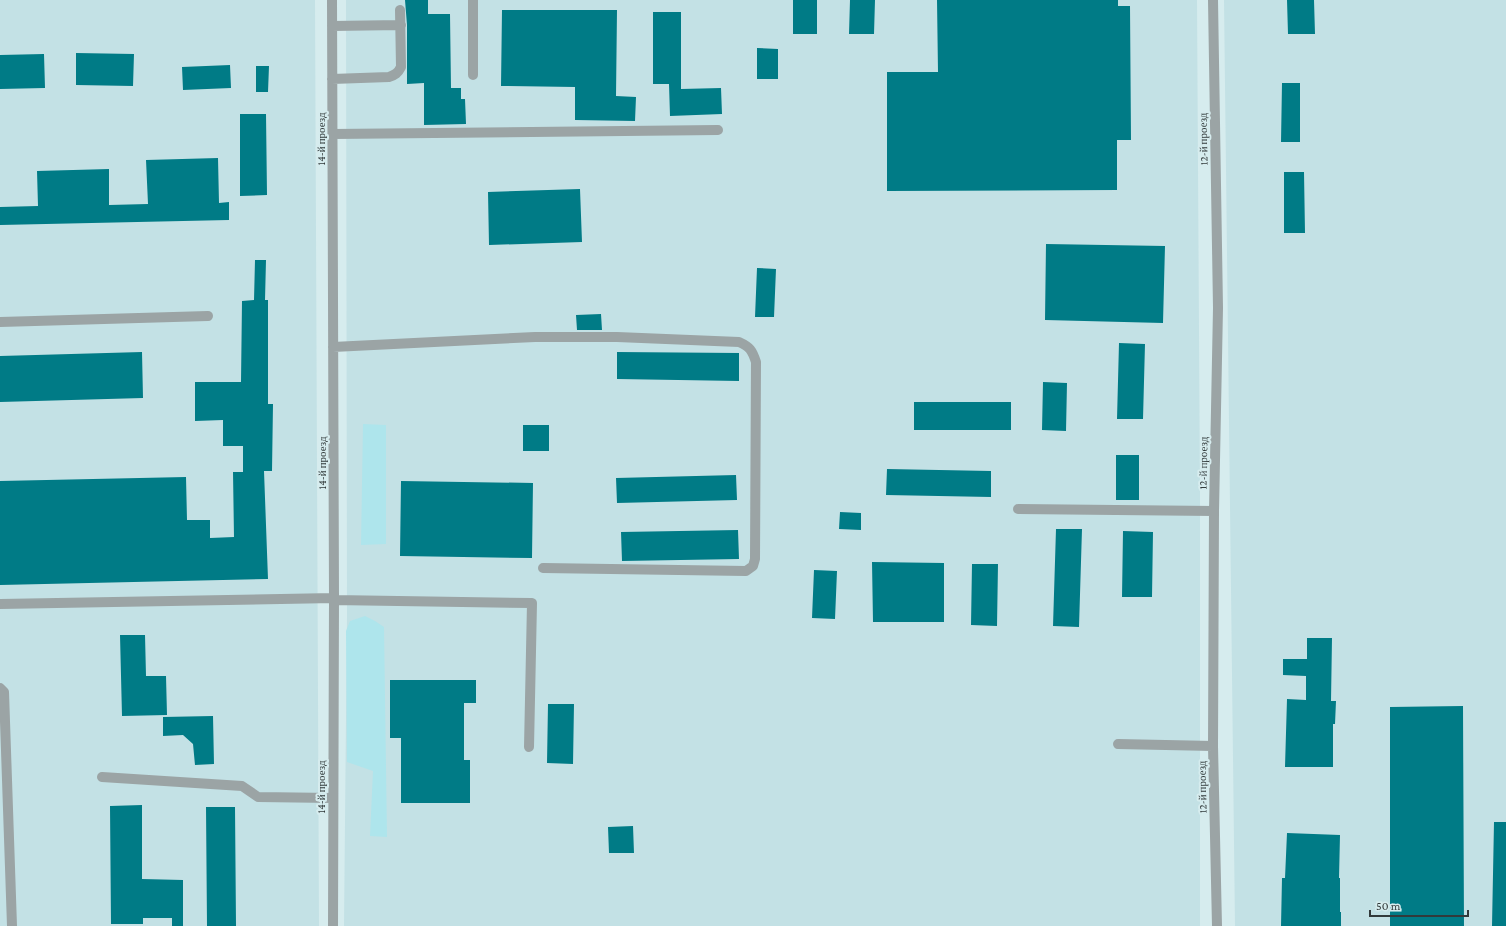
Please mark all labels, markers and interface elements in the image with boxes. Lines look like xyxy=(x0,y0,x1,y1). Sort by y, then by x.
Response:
street label: 14-й проезд xyxy=(315,112,327,166)
street label: 12-й проезд xyxy=(1197,112,1209,165)
street label: 14-й проезд xyxy=(316,436,328,490)
street label: 12-й проезд xyxy=(1197,436,1209,489)
street label: 14-й проезд xyxy=(315,760,327,814)
street label: 12-й проезд xyxy=(1196,760,1208,813)
scale bar xyxy=(1370,892,1468,918)
text: 50 m xyxy=(1376,899,1401,913)

